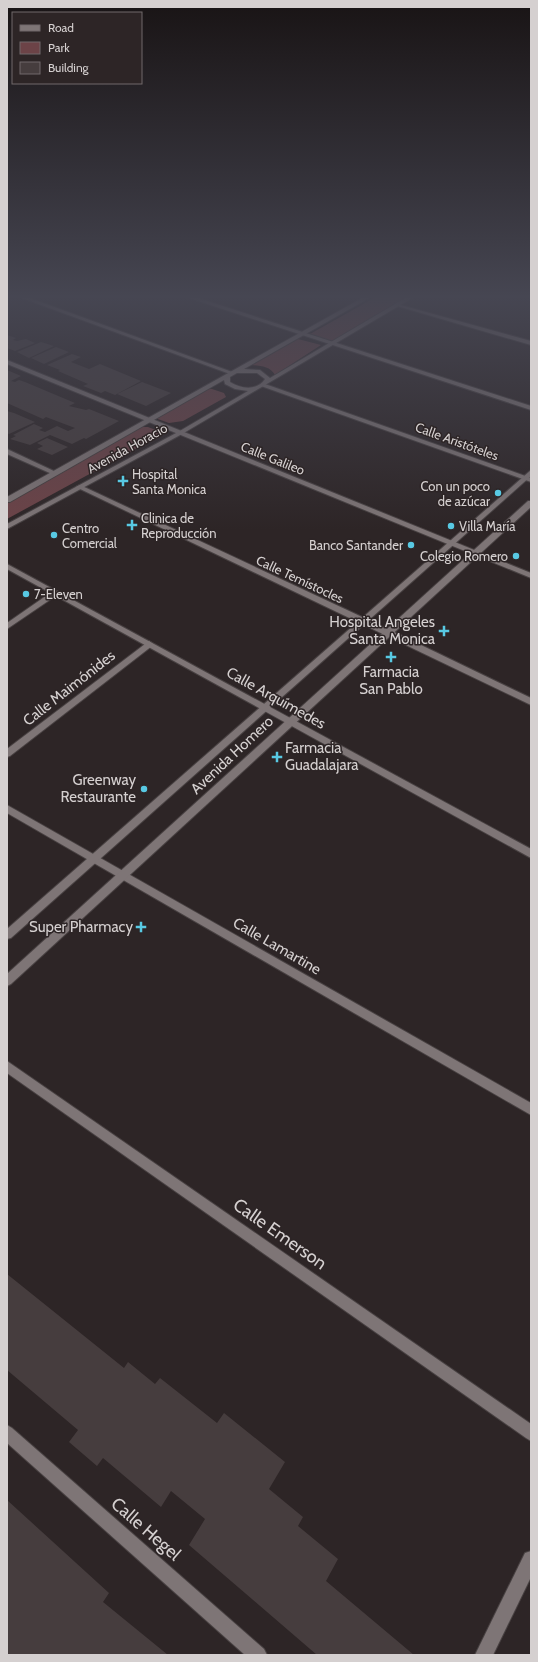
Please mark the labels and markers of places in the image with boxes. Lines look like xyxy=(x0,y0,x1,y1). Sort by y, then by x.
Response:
place label: Hospital Santa Monica xyxy=(132,466,207,497)
marker: Hospital Santa Monica xyxy=(117,475,129,487)
place label: Con un poco de azúcar xyxy=(420,478,491,509)
marker: Con un poco de azúcar xyxy=(493,488,503,498)
place label: Clinica de Reproducción xyxy=(141,510,217,541)
place label: Villa María xyxy=(459,518,516,534)
marker: Clinica de Reproducción xyxy=(126,519,138,531)
place label: Centro Comercial xyxy=(62,520,117,551)
marker: Villa María xyxy=(446,521,456,531)
marker: Centro Comercial xyxy=(49,530,59,540)
place label: Banco Santander xyxy=(309,537,404,553)
marker: Banco Santander xyxy=(406,540,416,550)
place label: Colegio Romero xyxy=(420,548,508,564)
marker: Colegio Romero xyxy=(511,551,521,561)
place label: 7-Eleven xyxy=(34,586,83,602)
marker: 7-Eleven xyxy=(21,589,31,599)
place label: Hospital Angeles Santa Monica xyxy=(329,613,436,648)
marker: Hospital Angeles Santa Monica xyxy=(438,625,450,637)
marker: Farmacia San Pablo xyxy=(386,652,396,662)
place label: Farmacia San Pablo xyxy=(359,663,423,698)
place label: Farmacia Guadalajara xyxy=(285,739,359,774)
marker: Farmacia Guadalajara xyxy=(272,752,282,762)
place label: Greenway Restaurante xyxy=(60,771,136,806)
marker: Greenway Restaurante xyxy=(139,784,149,794)
place label: Super Pharmacy xyxy=(29,918,133,936)
marker: Super Pharmacy xyxy=(136,922,146,932)

